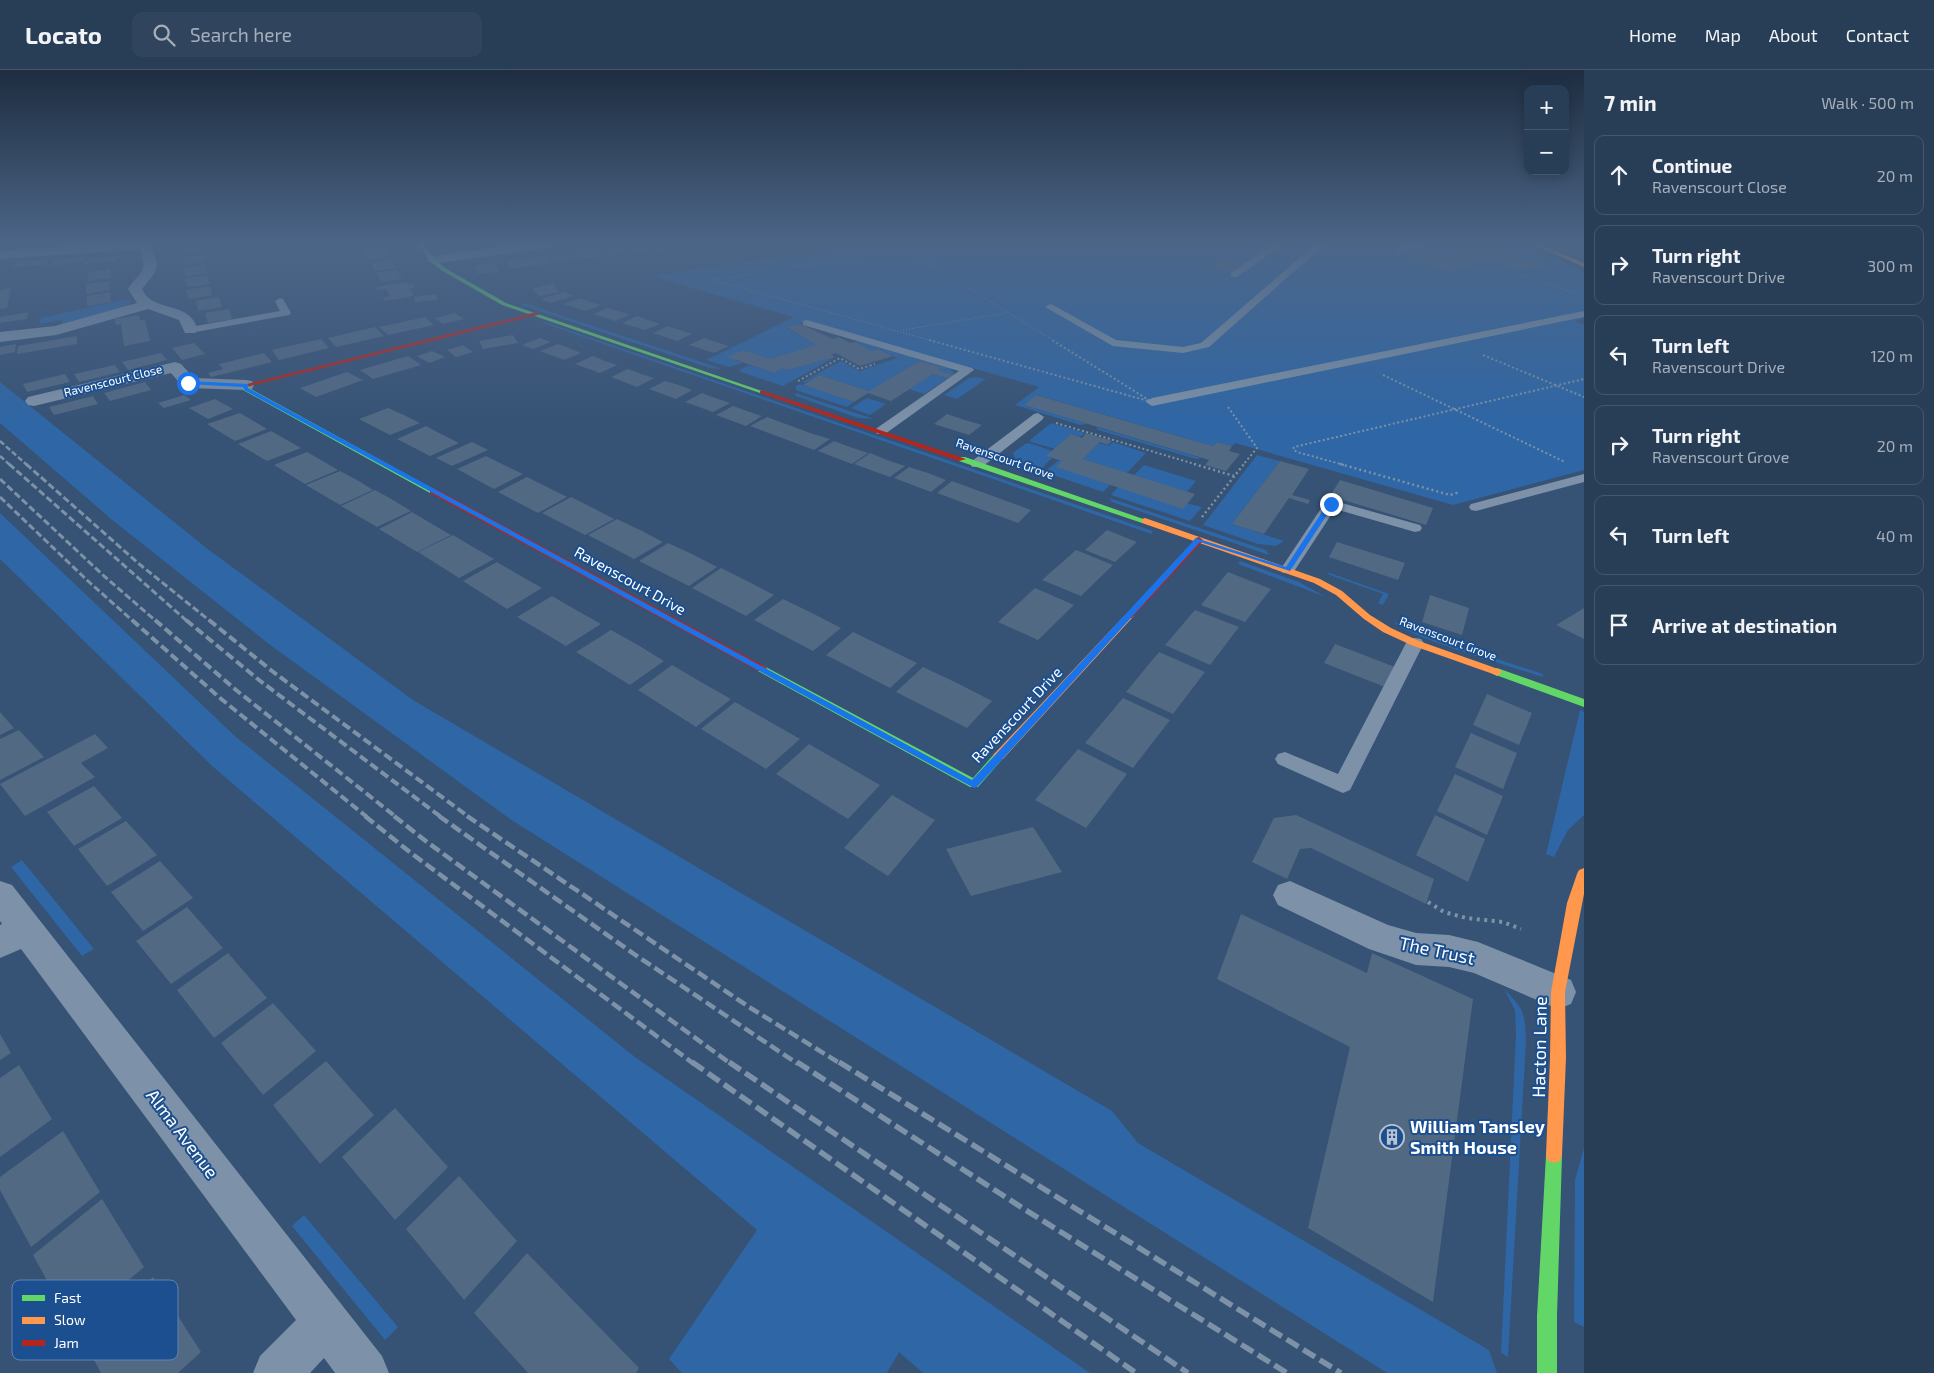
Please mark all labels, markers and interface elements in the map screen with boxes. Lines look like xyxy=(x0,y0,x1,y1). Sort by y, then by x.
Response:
search box xyxy=(132,12,482,57)
text: Locato xyxy=(25,20,102,49)
icon: search xyxy=(150,21,178,49)
text: Search here xyxy=(190,23,292,46)
text: Home xyxy=(1629,24,1677,46)
text: Map xyxy=(1705,24,1741,46)
text: About xyxy=(1769,24,1818,46)
text: Contact xyxy=(1846,24,1909,46)
map controls xyxy=(1524,85,1569,175)
button: + xyxy=(1524,85,1569,130)
text: 7 min xyxy=(1604,90,1657,115)
text: Walk · 500 m xyxy=(1821,93,1914,112)
button: − xyxy=(1524,130,1569,175)
text: Continue xyxy=(1652,154,1732,177)
icon: ahead xyxy=(1605,161,1633,189)
text: 20 m xyxy=(1877,166,1913,185)
text: Ravenscourt Close xyxy=(1652,177,1787,196)
text: Turn right xyxy=(1652,244,1740,267)
icon: right xyxy=(1605,251,1633,279)
text: 300 m xyxy=(1867,256,1913,275)
text: Ravenscourt Drive xyxy=(1652,267,1785,286)
text: Turn left xyxy=(1652,334,1729,357)
icon: left xyxy=(1605,341,1633,369)
text: 120 m xyxy=(1870,346,1913,365)
text: Ravenscourt Drive xyxy=(1652,357,1785,376)
street label: Ravenscourt Close xyxy=(62,361,163,399)
route start xyxy=(177,372,200,395)
text: Turn right xyxy=(1652,424,1740,447)
icon: right xyxy=(1605,431,1633,459)
street label: Ravenscourt Grove xyxy=(954,435,1056,481)
text: 20 m xyxy=(1877,436,1913,455)
text: Ravenscourt Grove xyxy=(1652,447,1789,466)
route end xyxy=(1320,493,1343,516)
icon: left xyxy=(1605,521,1633,549)
text: Turn left xyxy=(1652,524,1729,547)
text: 40 m xyxy=(1876,526,1913,545)
street label: Ravenscourt Drive xyxy=(572,542,689,618)
icon: arrive xyxy=(1605,611,1633,639)
street label: Ravenscourt Grove xyxy=(1398,613,1499,663)
text: Arrive at destination xyxy=(1652,614,1837,637)
street label: Ravenscourt Drive xyxy=(967,663,1065,766)
street label: The Trust xyxy=(1398,931,1477,969)
street label: Hacton Lane xyxy=(1527,996,1551,1098)
street label: Alma Avenue xyxy=(142,1084,224,1182)
place label: William Tansley Smith House xyxy=(1410,1115,1546,1158)
building icon: William Tansley Smith House xyxy=(1379,1124,1405,1150)
legend xyxy=(12,1280,178,1360)
text: Fast xyxy=(54,1289,81,1306)
text: Slow xyxy=(54,1311,86,1328)
text: Jam xyxy=(54,1334,79,1351)

